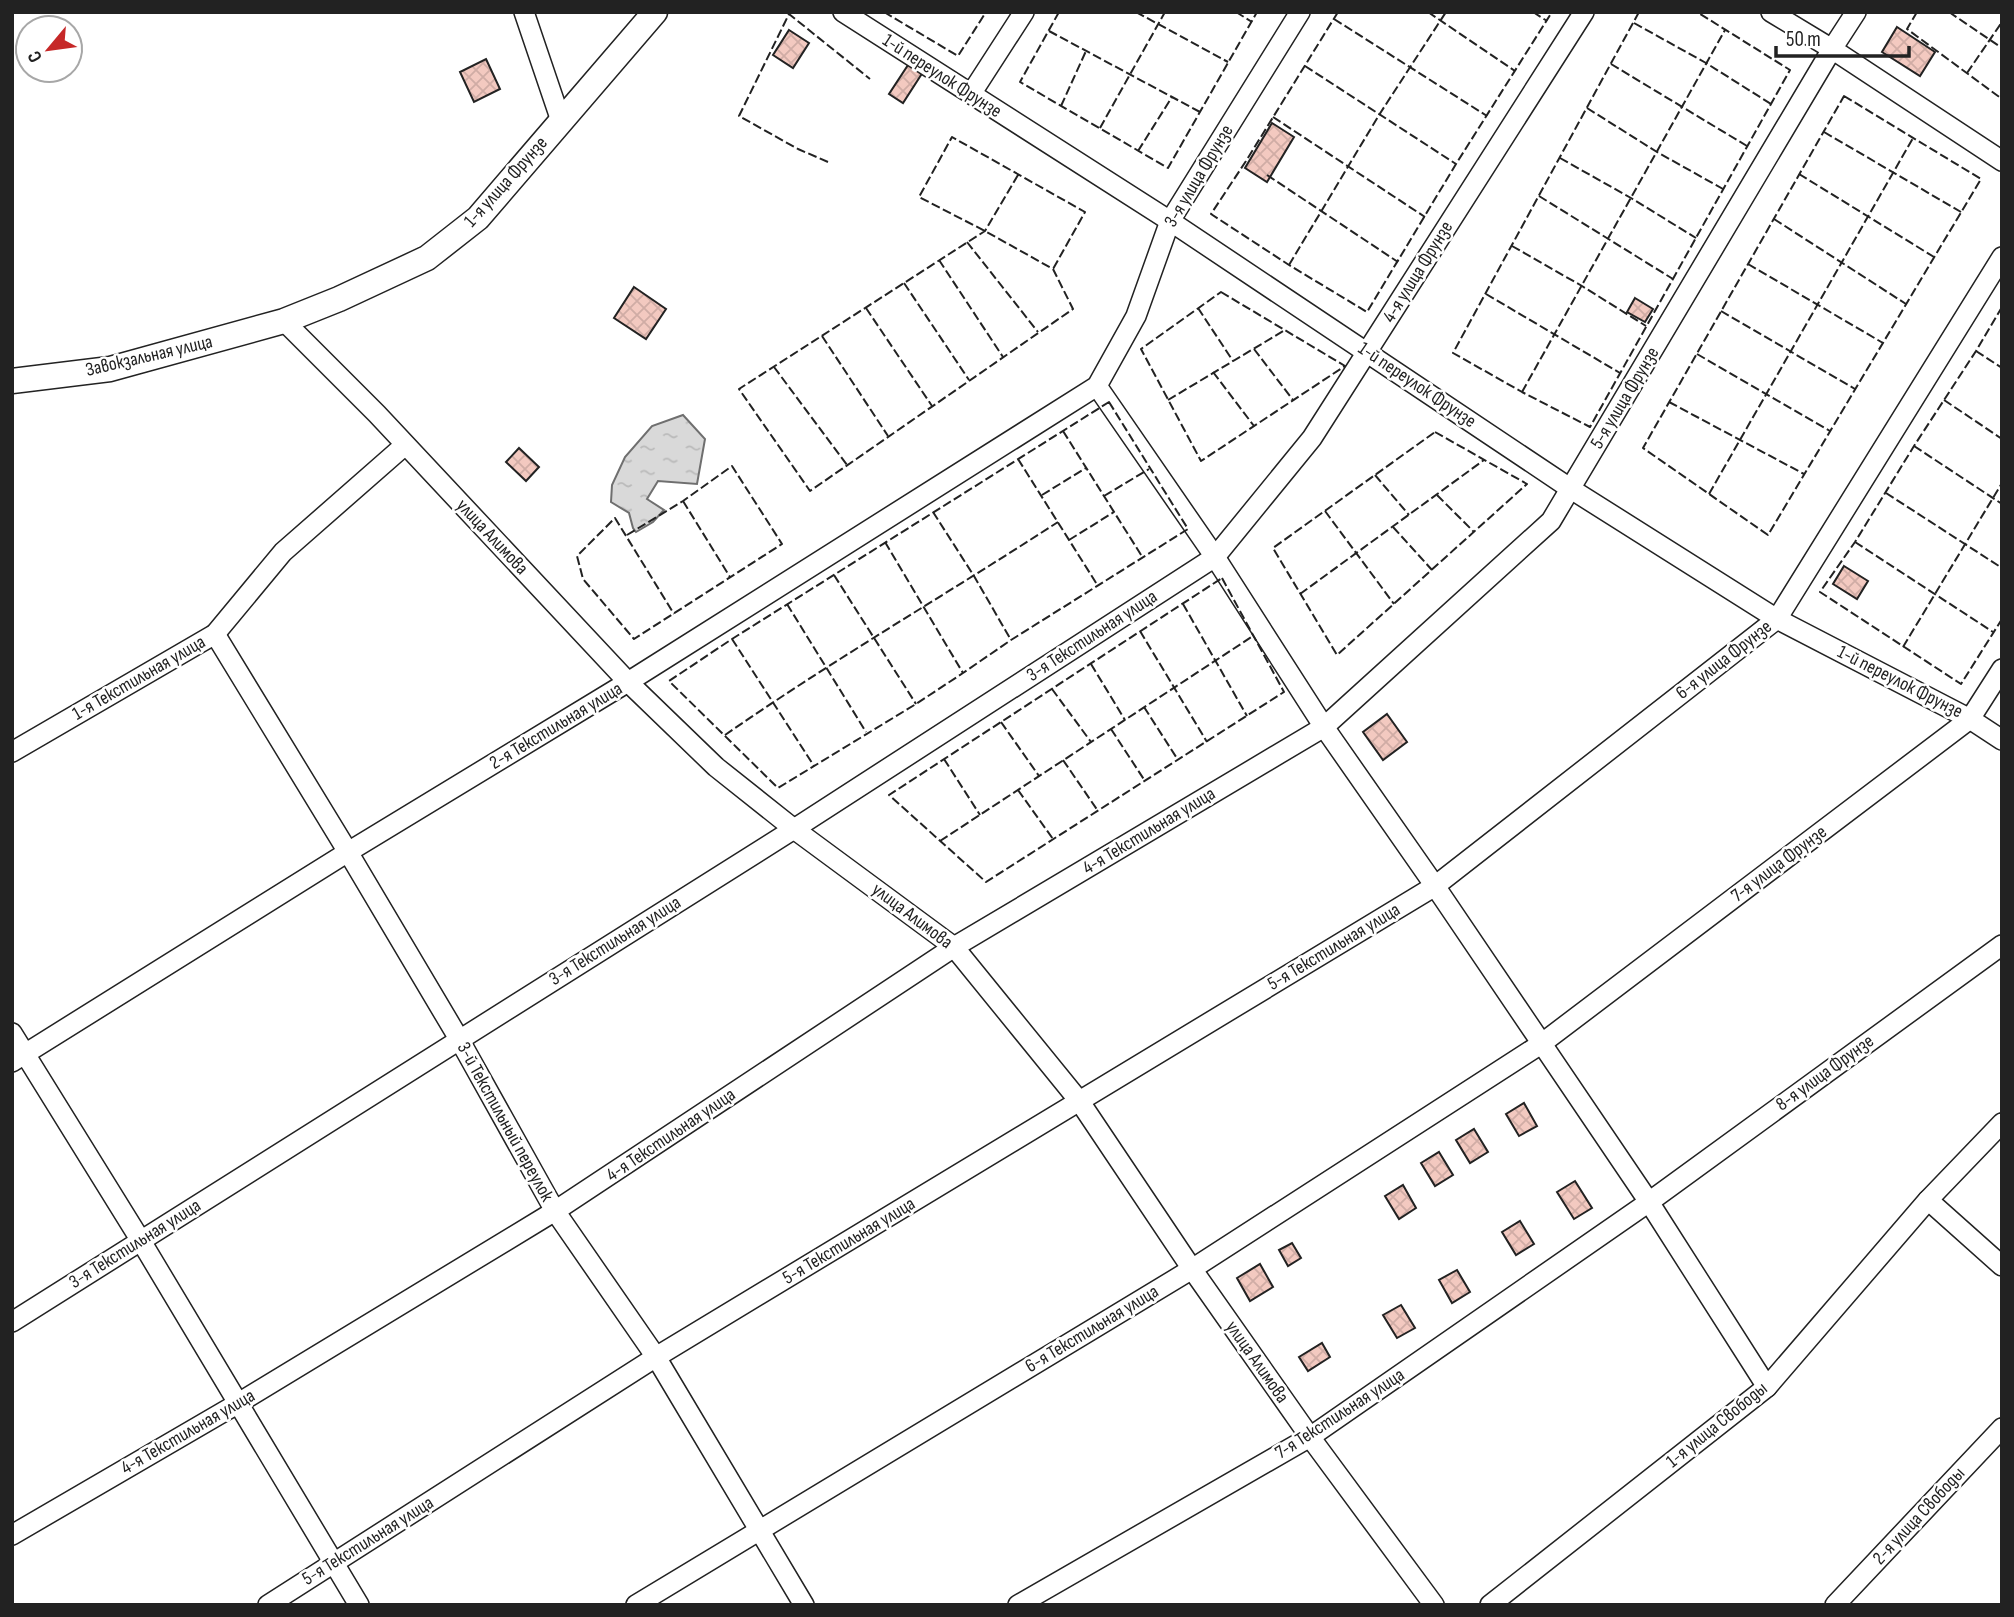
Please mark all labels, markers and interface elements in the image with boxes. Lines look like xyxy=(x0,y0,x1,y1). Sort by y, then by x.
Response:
north arrow xyxy=(14,14,84,84)
scale bar xyxy=(1776,14,1909,58)
text: 50 m xyxy=(1786,27,1821,52)
street label: 1-й переулок Фрунзе xyxy=(878,29,1006,123)
text: С xyxy=(23,46,48,66)
street label: 3-я улица Фрунзе xyxy=(1160,121,1238,231)
street label: 1-я улица Фрунзе xyxy=(459,132,553,232)
street label: 4-я улица Фрунзе xyxy=(1378,217,1458,327)
street label: Завокзальная улица xyxy=(83,330,215,382)
street label: 1-й переулок Фрунзе xyxy=(1354,337,1480,433)
street label: 5-я улица Фрунзе xyxy=(1586,343,1664,453)
street label: улица Алимова xyxy=(451,494,533,580)
street label: 3-я Текстильная улица xyxy=(1022,585,1162,687)
street label: 6-я улица Фрунзе xyxy=(1671,615,1777,705)
street label: 1-я Текстильная улица xyxy=(68,631,210,725)
street label: 1-й переулок Фрунзе xyxy=(1834,641,1966,723)
street label: 2-я Текстильная улица xyxy=(485,677,627,775)
street label: 4-я Текстильная улица xyxy=(1078,782,1220,880)
street label: 7-я улица Фрунзе xyxy=(1727,821,1831,907)
street label: улица Алимова xyxy=(867,878,957,954)
street label: 3-я Текстильная улица xyxy=(545,891,685,991)
street label: 5-я Текстильная улица xyxy=(1264,898,1404,996)
street label: 8-я улица Фрунзе xyxy=(1772,1030,1878,1116)
street label: 3-й Текстильный переулок xyxy=(452,1038,559,1206)
street label: 4-я Текстильная улица xyxy=(602,1083,740,1187)
street label: 5-я Текстильная улица xyxy=(779,1192,919,1290)
street label: 3-я Текстильная улица xyxy=(65,1194,205,1294)
street label: 6-я Текстильная улица xyxy=(1021,1280,1163,1378)
street label: улица Алимова xyxy=(1220,1316,1294,1408)
street label: 7-я Текстильная улица xyxy=(1271,1364,1409,1464)
street label: 1-я улица Свободы xyxy=(1662,1377,1772,1473)
street label: 4-я Текстильная улица xyxy=(117,1384,259,1480)
street label: 2-я улица Свободы xyxy=(1868,1462,1970,1570)
street label: 5-я Текстильная улица xyxy=(298,1491,438,1591)

